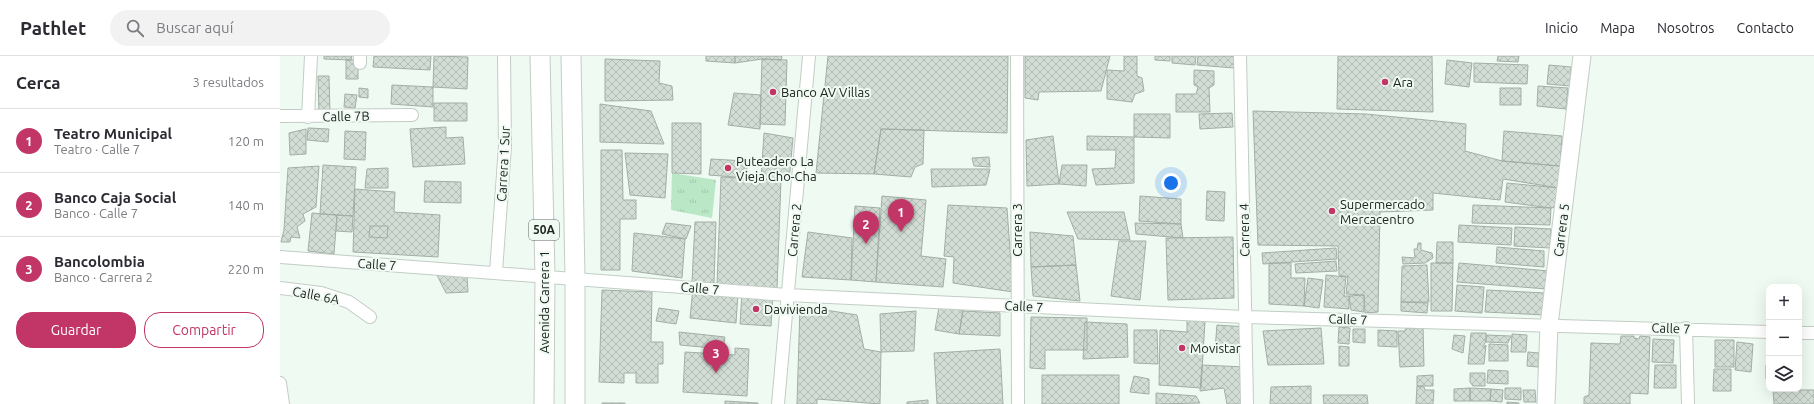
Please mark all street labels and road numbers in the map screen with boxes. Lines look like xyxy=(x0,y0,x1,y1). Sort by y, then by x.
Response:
street label: Calle 7B xyxy=(322,109,370,123)
street label: Carrera 1 Sur xyxy=(494,126,512,202)
street label: Carrera 2 xyxy=(785,203,803,257)
street label: Carrera 3 xyxy=(1010,203,1024,257)
street label: Carrera 4 xyxy=(1237,203,1251,257)
street label: Carrera 5 xyxy=(1551,203,1571,257)
road number: 50A xyxy=(529,220,559,240)
street label: Avenida Carrera 1 xyxy=(537,250,551,354)
street label: Calle 7 xyxy=(357,256,397,272)
street label: Calle 7 xyxy=(680,279,720,297)
street label: Calle 6A xyxy=(291,284,341,306)
street label: Calle 7 xyxy=(1004,298,1044,314)
street label: Calle 7 xyxy=(1328,311,1368,327)
street label: Calle 7 xyxy=(1651,320,1691,336)

